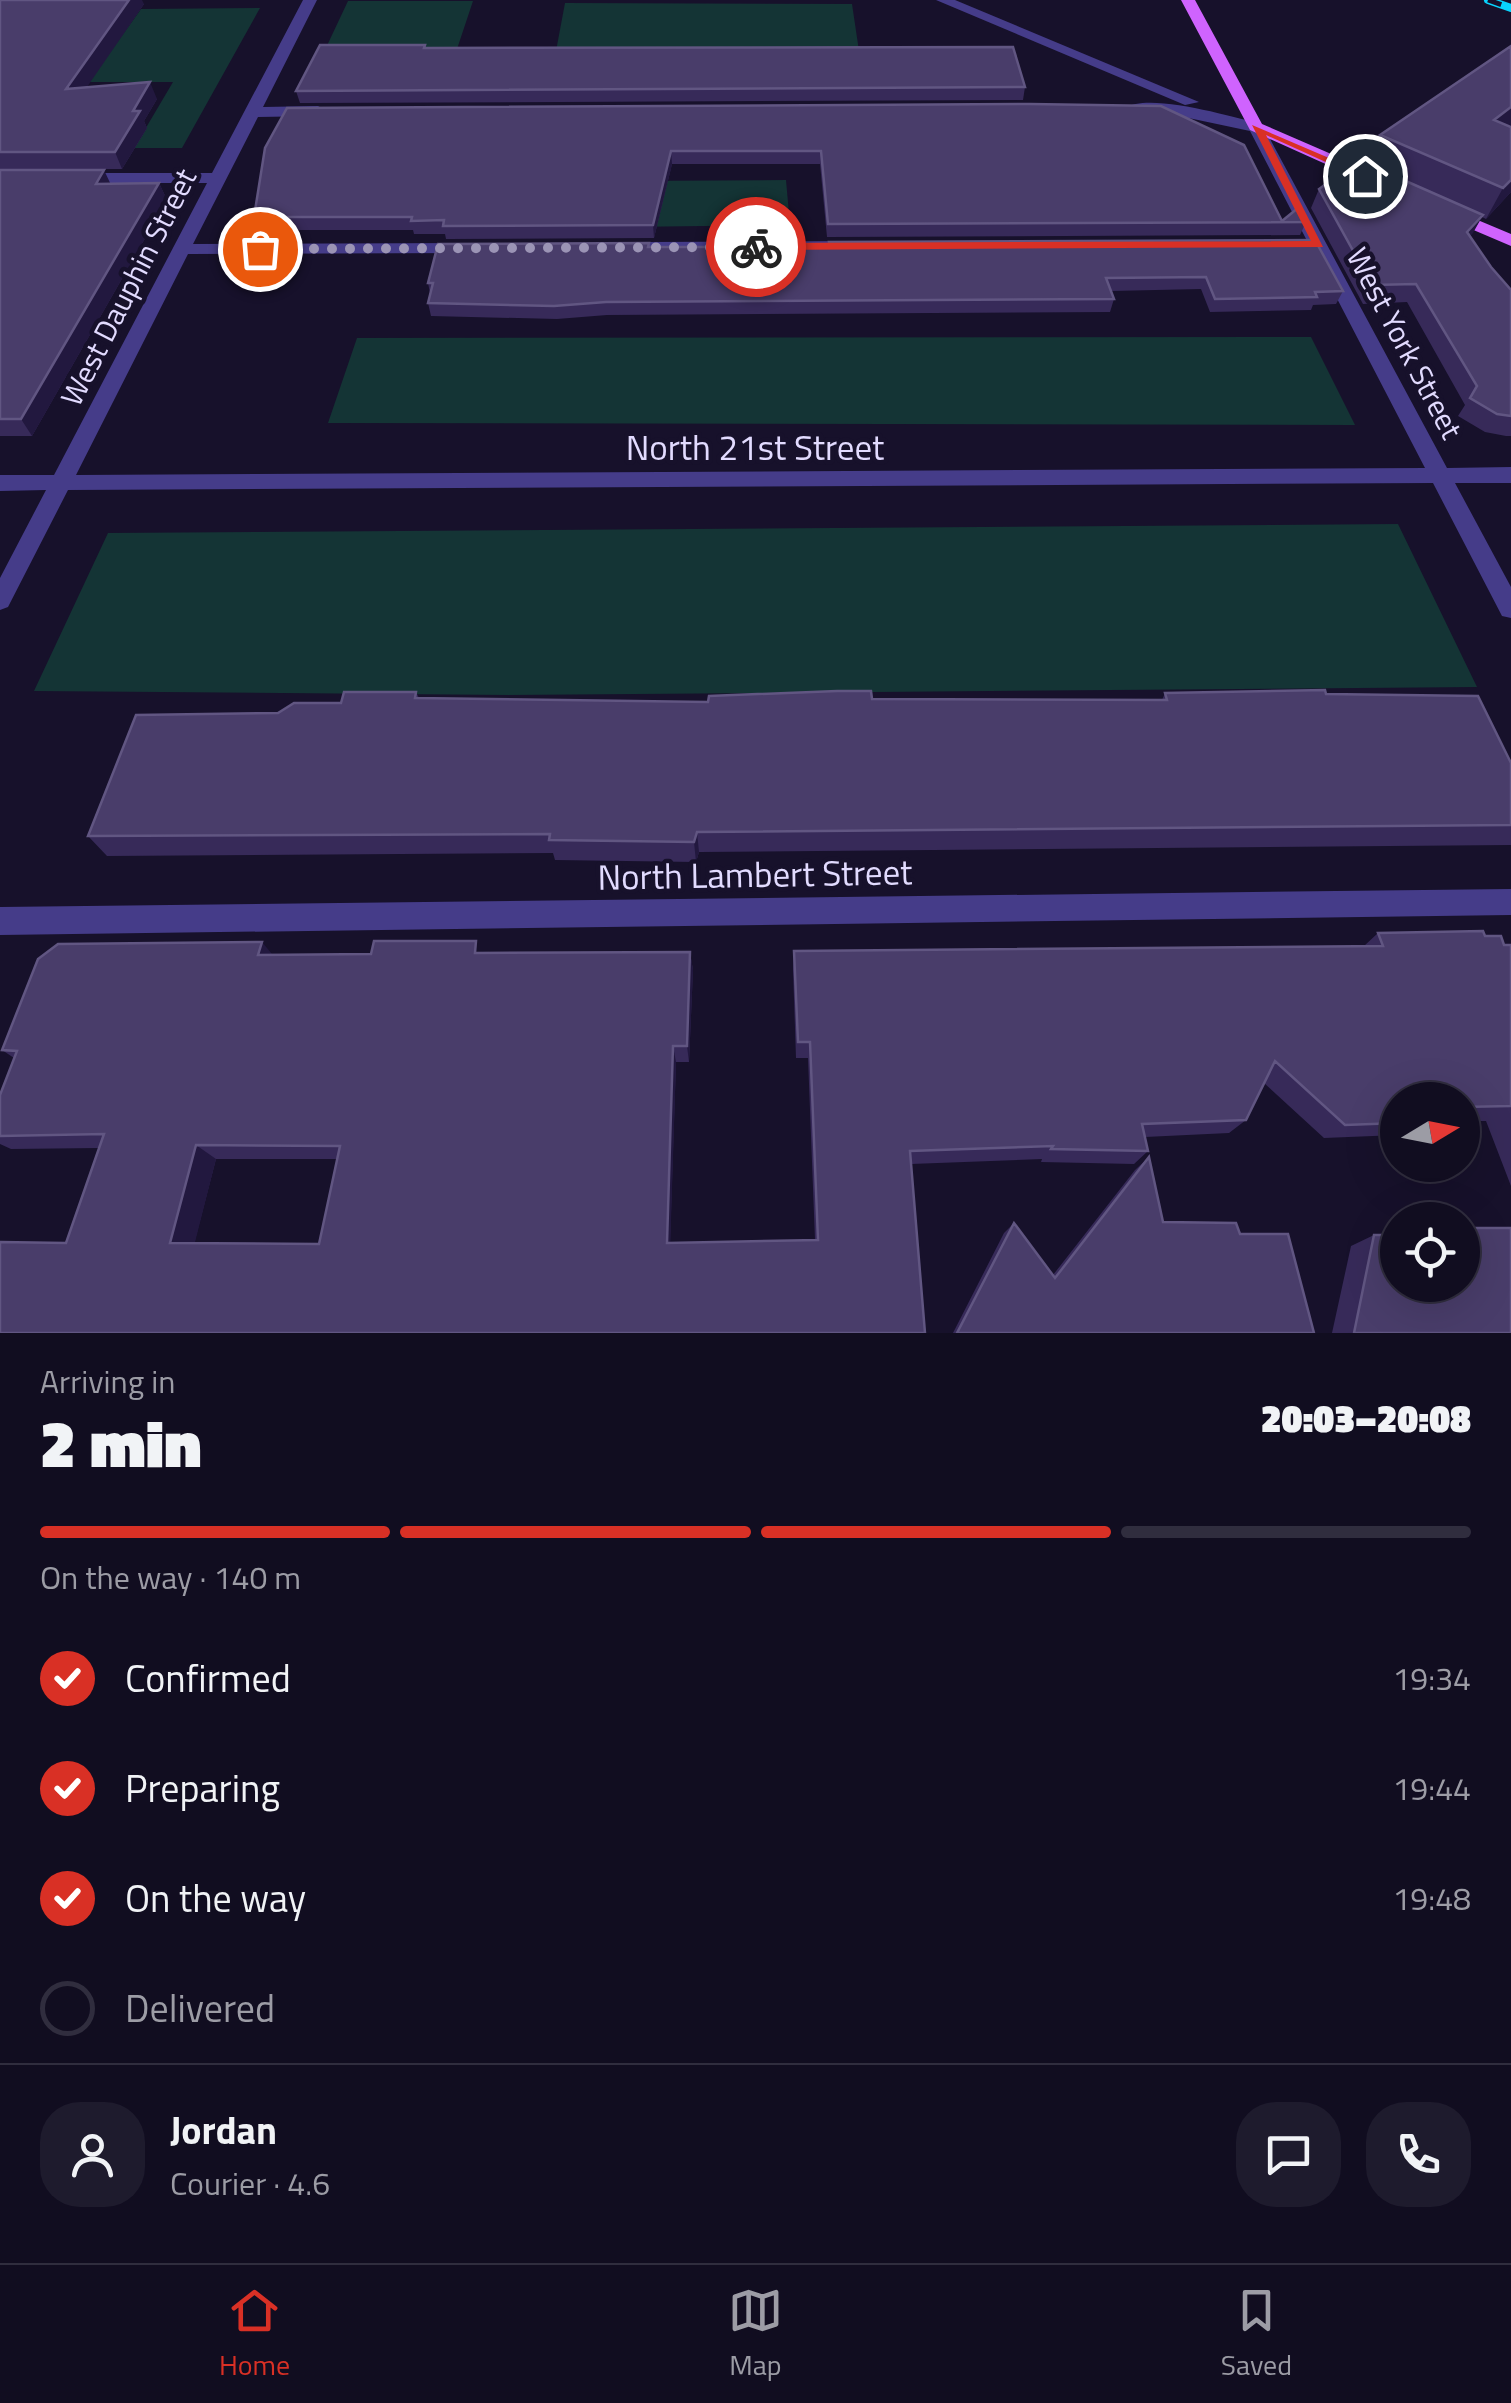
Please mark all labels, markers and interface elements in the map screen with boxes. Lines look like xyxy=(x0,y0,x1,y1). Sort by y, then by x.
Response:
pin xyxy=(1323,134,1408,219)
icon: home xyxy=(1338,149,1393,204)
street label: West Dauphin Street xyxy=(48,160,208,414)
courier xyxy=(706,197,806,297)
pin xyxy=(218,207,303,292)
icon: bike xyxy=(729,220,784,275)
icon: bag xyxy=(233,222,288,277)
street label: West York Street xyxy=(1335,239,1475,447)
street label: North 21st Street xyxy=(626,420,884,474)
street label: North Lambert Street xyxy=(597,844,913,904)
north arrow xyxy=(1380,1082,1480,1182)
map controls xyxy=(1380,1082,1480,1302)
button: locate xyxy=(1380,1202,1480,1302)
text: Arriving in xyxy=(40,1357,176,1405)
text: 20:03–20:08 xyxy=(1261,1389,1471,1447)
text: 2 min xyxy=(40,1393,201,1492)
text: On the way · 140 m xyxy=(40,1553,301,1601)
text: Confirmed xyxy=(125,1649,291,1707)
icon: check xyxy=(40,1651,95,1706)
text: 19:34 xyxy=(1392,1654,1471,1702)
text: Preparing xyxy=(125,1759,280,1817)
icon: check xyxy=(40,1761,95,1816)
text: 19:44 xyxy=(1392,1764,1471,1812)
text: On the way xyxy=(125,1869,306,1927)
icon: check xyxy=(40,1871,95,1926)
text: 19:48 xyxy=(1392,1874,1471,1922)
text: Delivered xyxy=(125,1979,275,2037)
text: Jordan xyxy=(170,2101,277,2159)
button: person xyxy=(40,2102,145,2207)
button: chat xyxy=(1236,2102,1341,2207)
button: phone xyxy=(1366,2102,1471,2207)
text: Courier · 4.6 xyxy=(170,2159,330,2207)
tab: Home xyxy=(219,2283,290,2386)
tab: Map xyxy=(728,2283,783,2386)
tab: Saved xyxy=(1221,2283,1292,2386)

